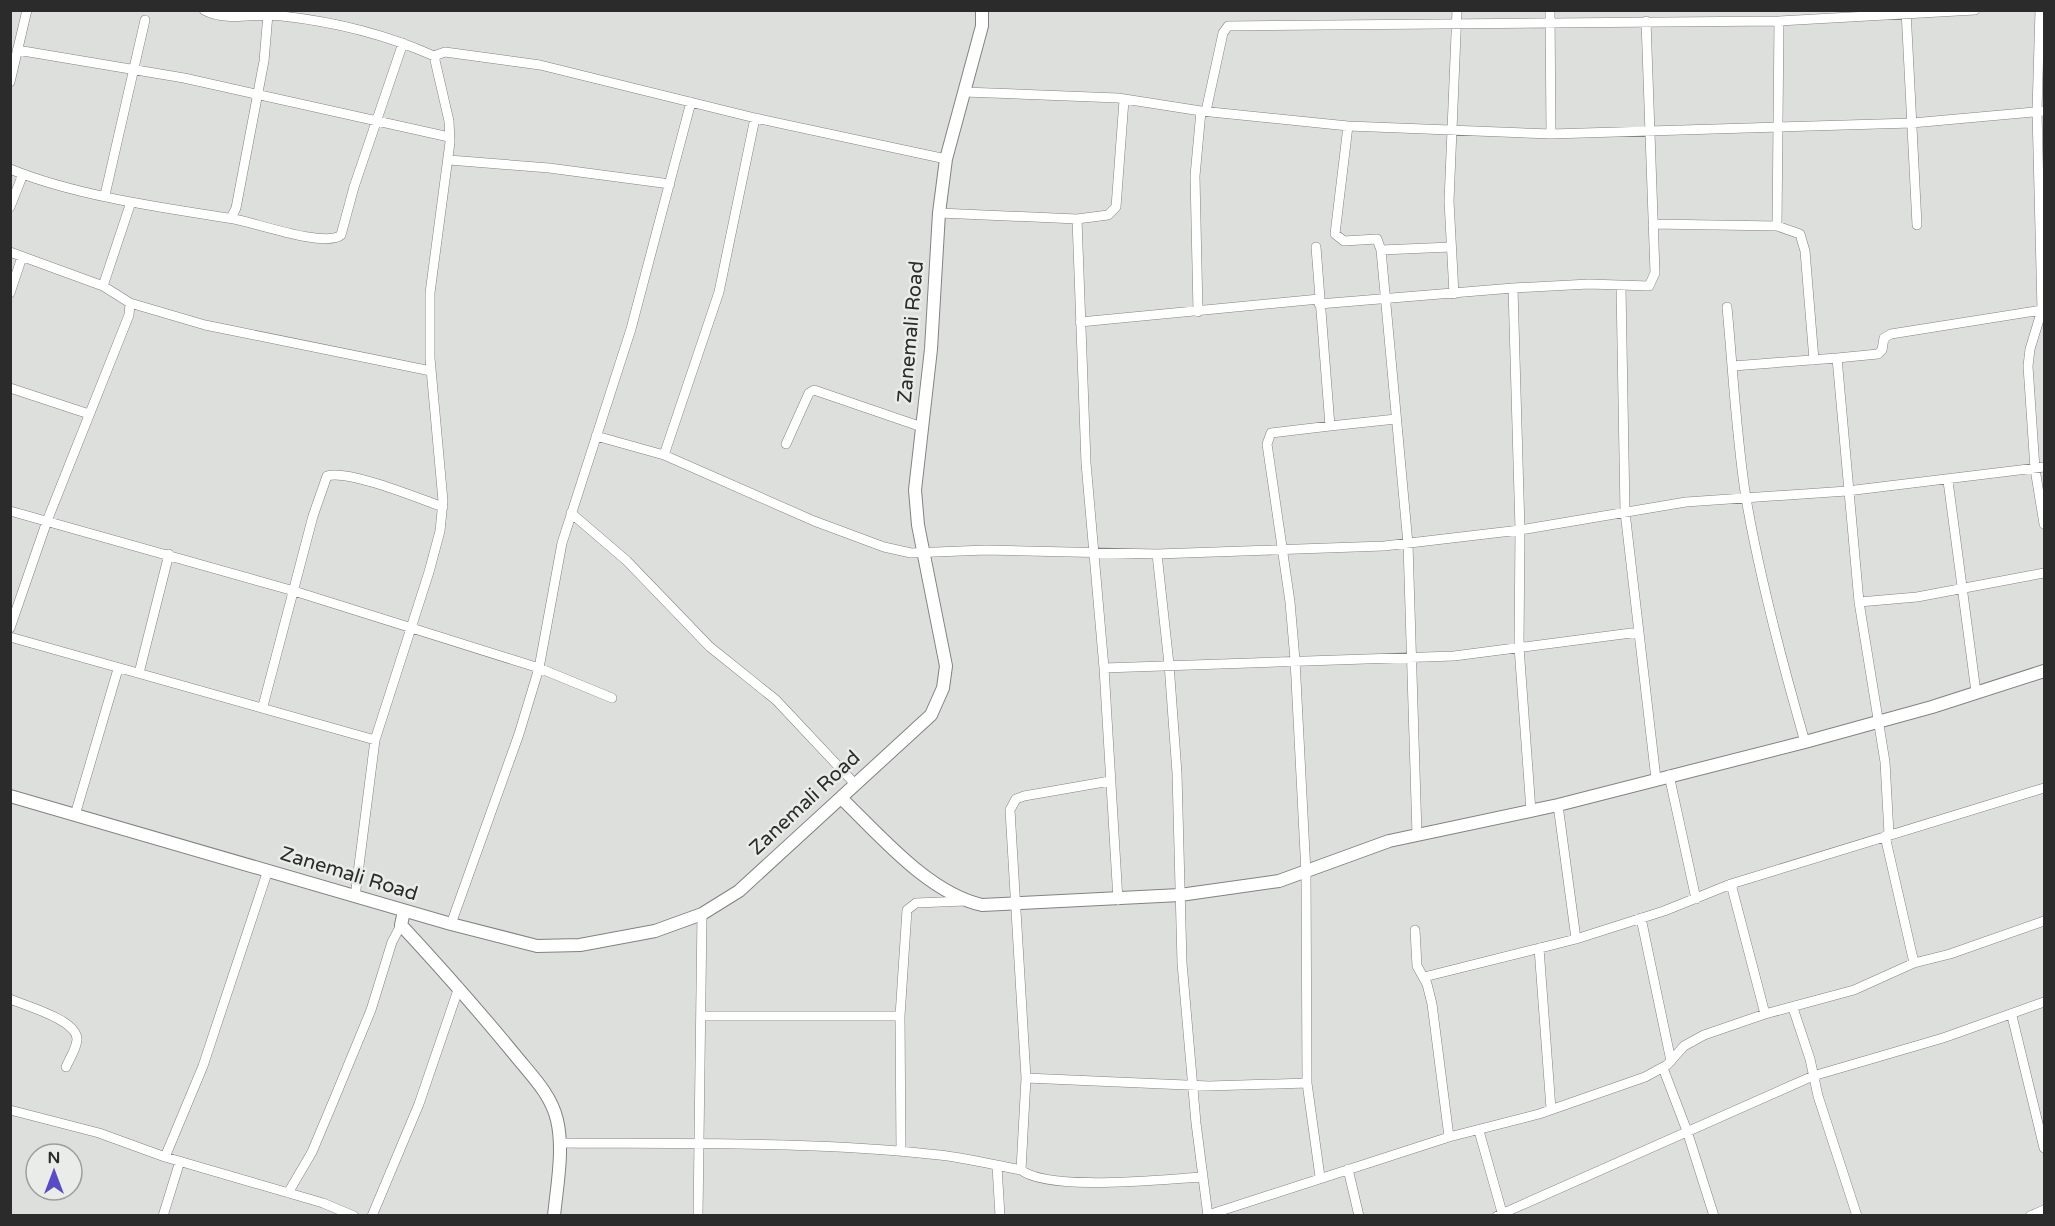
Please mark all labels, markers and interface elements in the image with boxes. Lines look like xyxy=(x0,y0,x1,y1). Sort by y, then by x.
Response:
street label: Zanemali Road xyxy=(893,260,929,404)
street label: Zanemali Road xyxy=(745,746,865,860)
street label: Zanemali Road xyxy=(277,842,421,906)
north arrow xyxy=(24,1142,84,1202)
text: N xyxy=(48,1148,60,1168)

